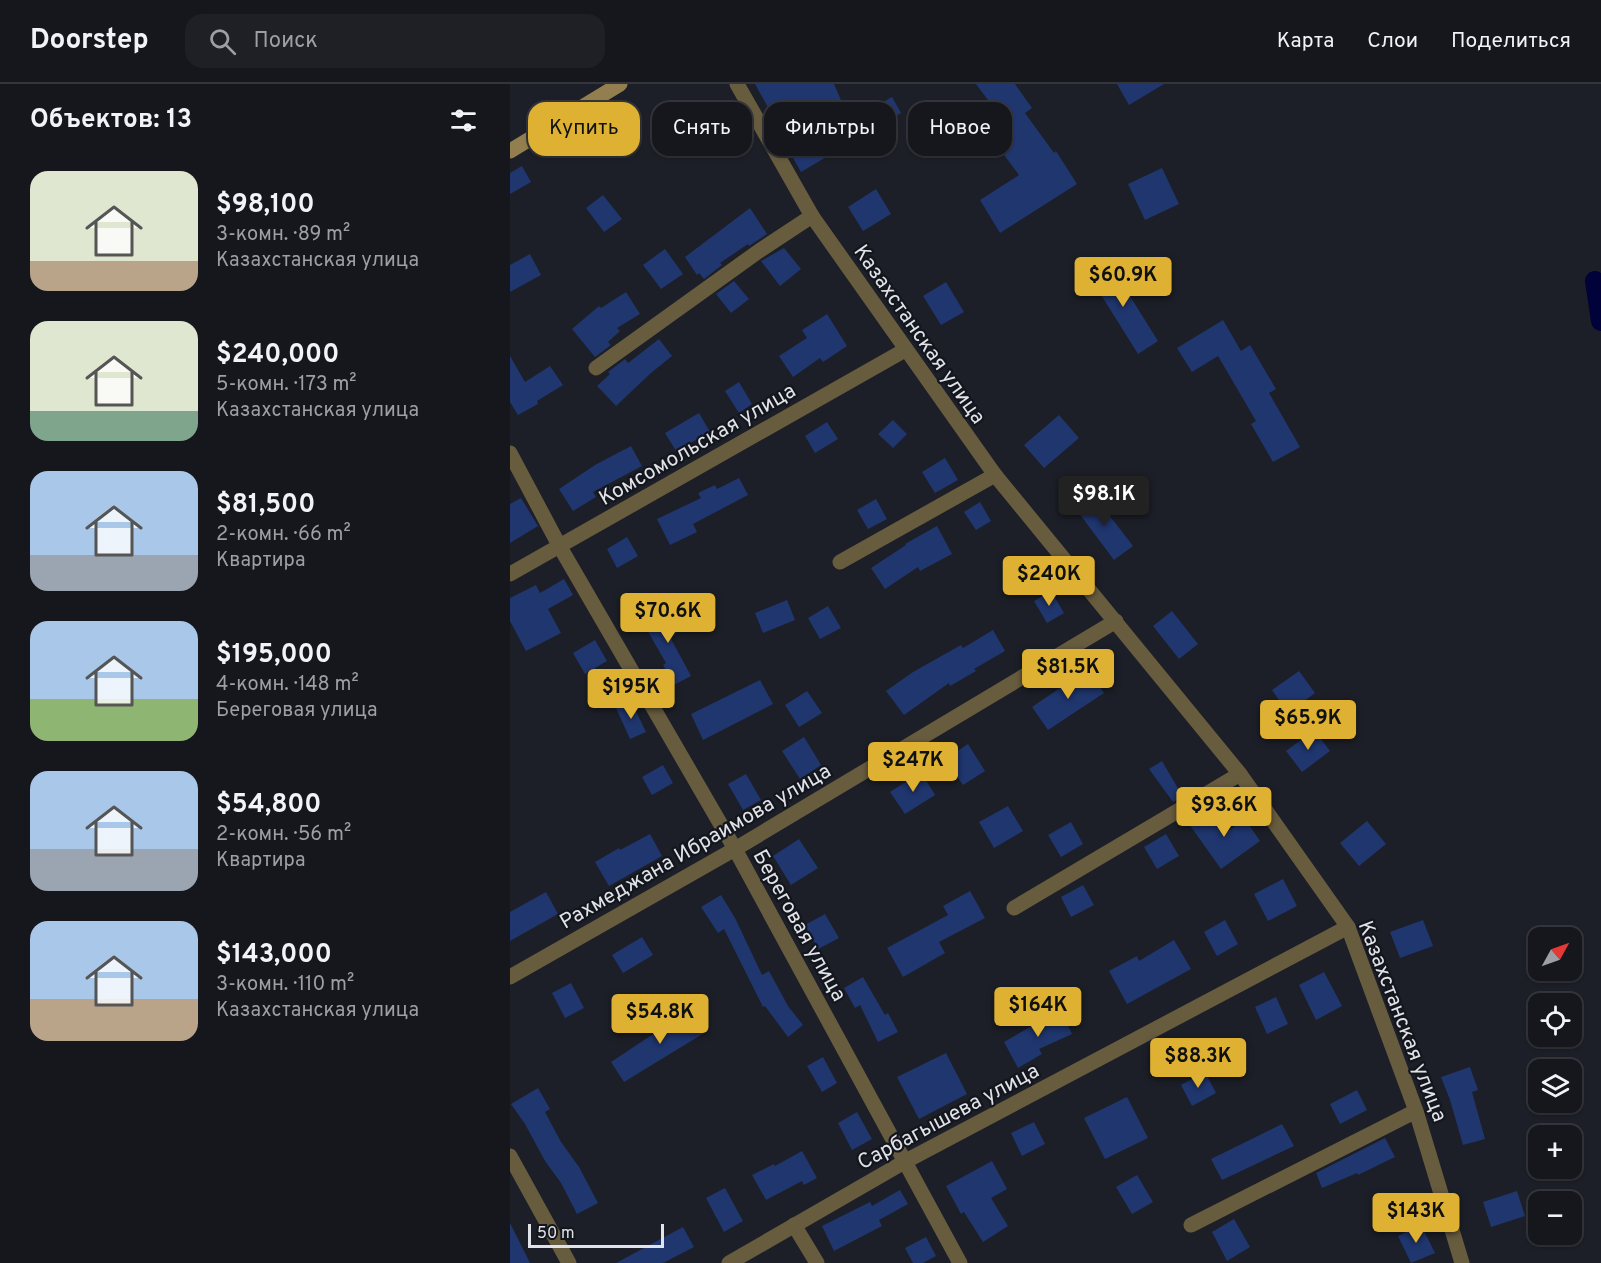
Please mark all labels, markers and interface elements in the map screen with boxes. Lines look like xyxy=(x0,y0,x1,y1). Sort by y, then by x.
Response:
search box xyxy=(185,14,605,68)
text: Doorstep xyxy=(30,23,149,59)
icon: search xyxy=(206,25,239,58)
text: Поиск xyxy=(254,28,318,55)
text: Карта xyxy=(1277,28,1334,55)
text: Слои xyxy=(1367,28,1418,55)
text: Поделиться xyxy=(1451,28,1571,55)
chip: Купить xyxy=(528,102,640,156)
chip: Снять xyxy=(652,102,752,156)
chip: Фильтры xyxy=(764,102,896,156)
chip: Новое xyxy=(908,102,1012,156)
text: Объектов: 13 xyxy=(30,104,192,137)
icon: filters xyxy=(447,104,480,137)
text: $98,100 xyxy=(216,189,315,222)
icon: home xyxy=(78,195,150,267)
text: 3-комн. · 89 m² xyxy=(216,222,350,248)
street label: Казахстанская улица xyxy=(847,240,991,430)
text: Казахстанская улица xyxy=(216,248,419,274)
pin: $60.9K xyxy=(1074,257,1172,308)
text: $60.9K xyxy=(1089,263,1157,289)
text: $240,000 xyxy=(216,339,339,372)
icon: home xyxy=(78,345,150,417)
text: 5-комн. · 173 m² xyxy=(216,372,357,398)
street label: Комсомольская улица xyxy=(595,378,801,513)
text: Казахстанская улица xyxy=(216,398,419,424)
pin: $98.1K xyxy=(1055,476,1153,527)
text: $98.1K xyxy=(1072,482,1136,508)
text: $81,500 xyxy=(216,489,315,522)
icon: home xyxy=(78,495,150,567)
text: 2-комн. · 66 m² xyxy=(216,522,351,548)
text: Квартира xyxy=(216,548,305,574)
pin: $240K xyxy=(1007,556,1091,607)
text: $240K xyxy=(1017,562,1081,588)
pin: $70.6K xyxy=(619,593,717,644)
text: $70.6K xyxy=(634,599,702,625)
text: $195,000 xyxy=(216,639,332,672)
icon: home xyxy=(78,645,150,717)
pin: $81.5K xyxy=(1019,649,1117,700)
text: $81.5K xyxy=(1036,655,1100,681)
pin: $195K xyxy=(589,669,673,720)
text: 4-комн. · 148 m² xyxy=(216,672,359,698)
text: $195K xyxy=(602,675,660,701)
text: Береговая улица xyxy=(216,698,378,724)
pin: $65.9K xyxy=(1259,700,1357,751)
text: $65.9K xyxy=(1274,706,1342,732)
pin: $247K xyxy=(871,742,955,793)
text: $247K xyxy=(882,748,944,774)
street label: Рахмеджана Ибраимова улица xyxy=(555,758,836,936)
pin: $93.6K xyxy=(1175,787,1273,838)
text: $54,800 xyxy=(216,789,321,822)
text: $93.6K xyxy=(1190,793,1258,819)
icon: home xyxy=(78,795,150,867)
text: 2-комн. · 56 m² xyxy=(216,822,351,848)
street label: Береговая улица xyxy=(746,845,852,1006)
text: Квартира xyxy=(216,848,305,874)
street label: Казахстанская улица xyxy=(1351,917,1452,1126)
north arrow xyxy=(1528,927,1582,981)
map controls xyxy=(1528,927,1582,1245)
text: $143,000 xyxy=(216,939,332,972)
icon: home xyxy=(78,945,150,1017)
text: 3-комн. · 110 m² xyxy=(216,972,354,998)
pin: $164K xyxy=(996,987,1080,1038)
text: $164K xyxy=(1008,993,1068,1019)
button: locate xyxy=(1528,993,1582,1047)
pin: $54.8K xyxy=(611,994,709,1045)
text: Казахстанская улица xyxy=(216,998,419,1024)
text: $54.8K xyxy=(625,1000,695,1026)
pin: $88.3K xyxy=(1149,1038,1247,1089)
text: $88.3K xyxy=(1164,1044,1232,1070)
street label: Сарбагышева улица xyxy=(853,1058,1044,1177)
button: layers xyxy=(1528,1059,1582,1113)
button: + xyxy=(1528,1125,1582,1179)
button: − xyxy=(1528,1191,1582,1245)
pin: $143K xyxy=(1374,1193,1458,1244)
text: $143K xyxy=(1386,1199,1446,1225)
scale bar xyxy=(528,1221,664,1248)
text: 50 m xyxy=(537,1224,575,1244)

